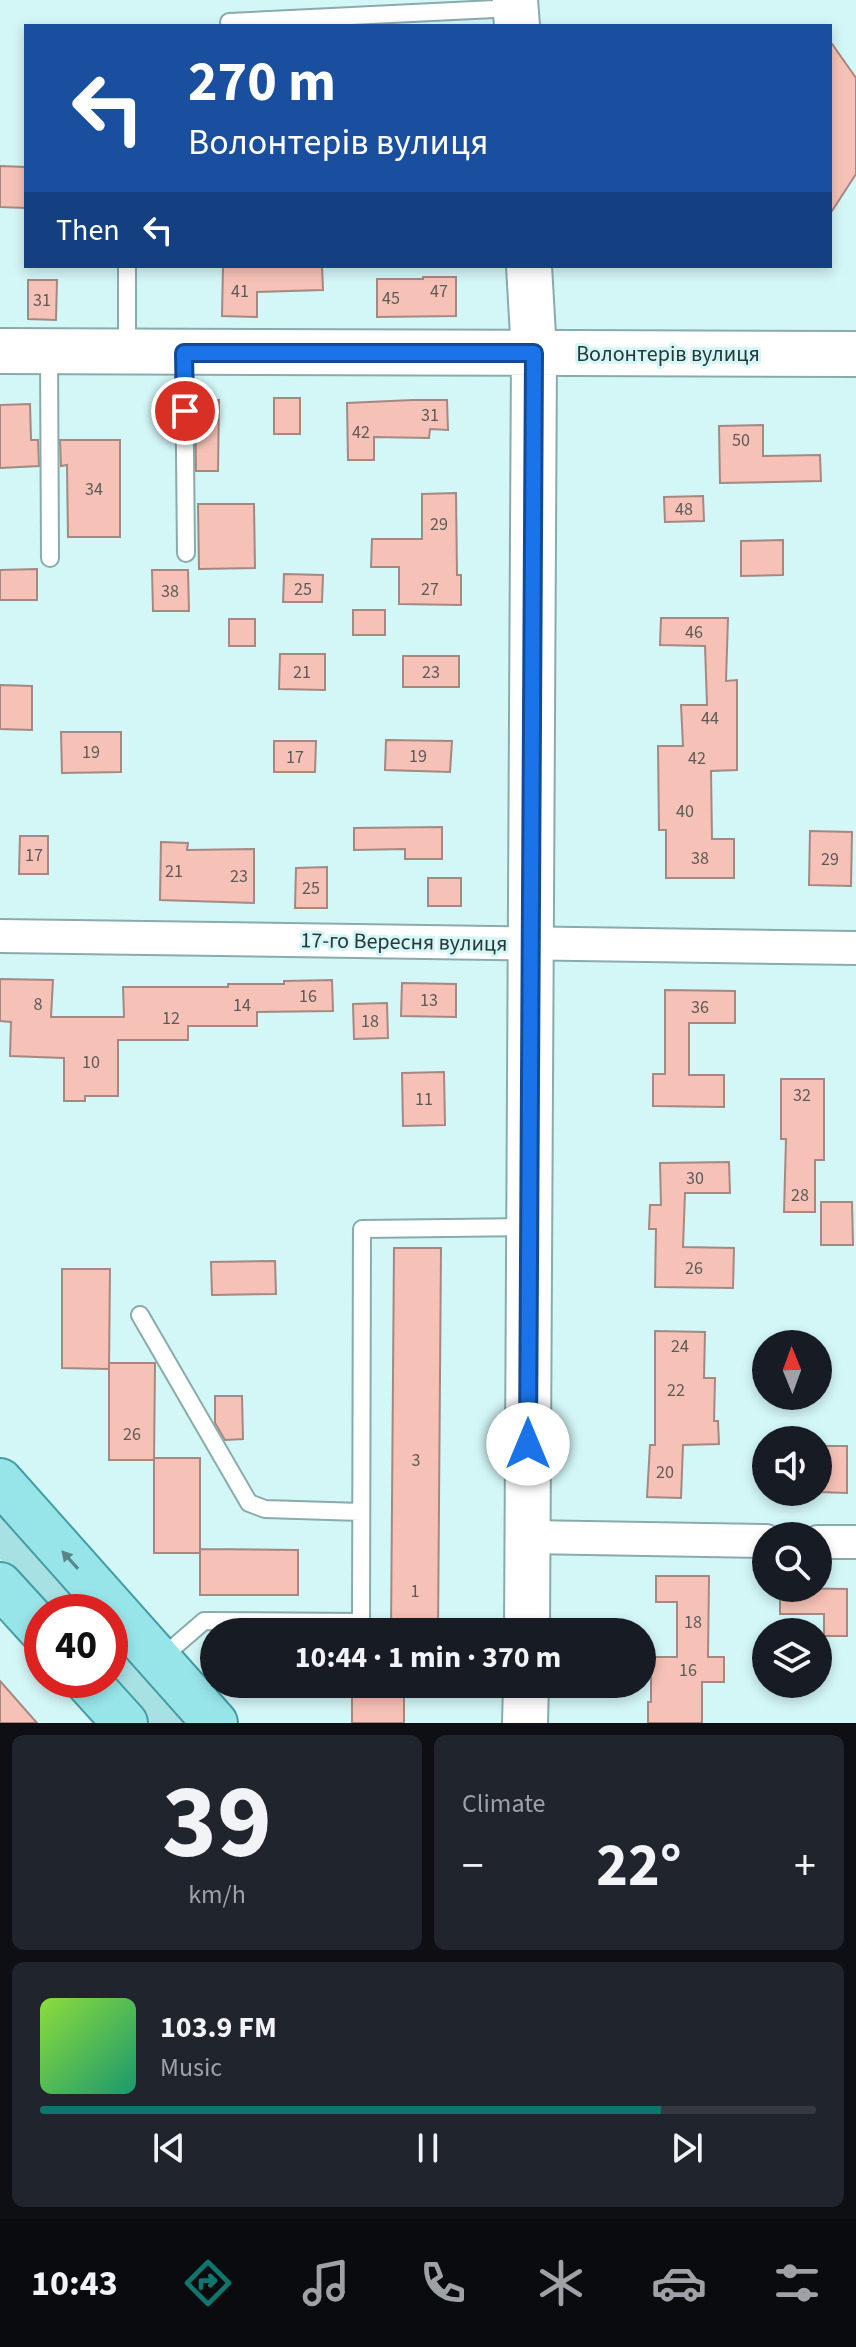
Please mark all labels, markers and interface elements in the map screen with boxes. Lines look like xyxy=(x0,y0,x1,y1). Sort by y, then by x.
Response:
text: 270 m xyxy=(188,43,336,122)
icon: left xyxy=(56,56,160,160)
text: Волонтерів вулиця xyxy=(188,117,489,168)
icon: left xyxy=(136,208,180,252)
text: Then xyxy=(56,209,120,252)
house number: 41 xyxy=(231,279,249,304)
house number: 47 xyxy=(430,279,448,304)
house number: 45 xyxy=(382,286,400,311)
house number: 31 xyxy=(33,288,51,313)
street label: Волонтерів вулиця xyxy=(576,338,760,370)
pin xyxy=(151,377,219,445)
icon: arrive xyxy=(163,389,207,433)
house number: 31 xyxy=(421,403,439,428)
house number: 42 xyxy=(352,420,370,445)
house number: 50 xyxy=(732,428,750,453)
house number: 34 xyxy=(85,477,103,502)
house number: 48 xyxy=(675,497,693,522)
house number: 29 xyxy=(430,512,448,537)
house number: 25 xyxy=(294,577,312,602)
house number: 27 xyxy=(421,577,439,602)
house number: 38 xyxy=(161,579,179,604)
house number: 46 xyxy=(685,620,703,645)
house number: 21 xyxy=(293,660,311,685)
house number: 23 xyxy=(422,660,440,685)
house number: 44 xyxy=(701,706,719,731)
house number: 19 xyxy=(82,740,100,765)
house number: 19 xyxy=(409,744,427,769)
house number: 17 xyxy=(286,745,304,770)
house number: 42 xyxy=(688,746,706,771)
house number: 40 xyxy=(676,799,694,824)
house number: 17 xyxy=(25,843,43,868)
house number: 38 xyxy=(691,846,709,871)
house number: 29 xyxy=(821,847,839,872)
house number: 21 xyxy=(165,859,183,884)
house number: 23 xyxy=(230,864,248,889)
house number: 25 xyxy=(302,876,320,901)
street label: 17-го Вересня вулиця xyxy=(300,924,508,960)
house number: 16 xyxy=(299,984,317,1009)
house number: 13 xyxy=(420,988,438,1013)
house number: 8 xyxy=(34,992,43,1017)
house number: 14 xyxy=(233,993,251,1018)
house number: 36 xyxy=(691,995,709,1020)
house number: 12 xyxy=(162,1006,180,1031)
house number: 18 xyxy=(361,1009,379,1034)
house number: 10 xyxy=(82,1050,100,1075)
house number: 32 xyxy=(793,1083,811,1108)
house number: 11 xyxy=(415,1087,433,1112)
house number: 30 xyxy=(686,1166,704,1191)
house number: 28 xyxy=(791,1183,809,1208)
house number: 26 xyxy=(685,1256,703,1281)
north arrow xyxy=(752,1330,832,1410)
map controls xyxy=(752,1330,832,1698)
house number: 24 xyxy=(671,1334,689,1359)
house number: 22 xyxy=(667,1378,685,1403)
position arrow xyxy=(486,1402,570,1486)
house number: 26 xyxy=(123,1422,141,1447)
button: sound xyxy=(752,1426,832,1506)
house number: 3 xyxy=(412,1448,421,1473)
house number: 20 xyxy=(656,1460,674,1485)
button: search xyxy=(752,1522,832,1602)
one-way arrow xyxy=(62,1550,80,1569)
house number: 1 xyxy=(411,1579,419,1604)
speed limit sign: 40 xyxy=(24,1594,128,1698)
house number: 18 xyxy=(684,1610,702,1635)
button: layers xyxy=(752,1618,832,1698)
text: 10:44 · 1 min · 370 m xyxy=(295,1636,561,1679)
house number: 16 xyxy=(679,1658,697,1683)
text: 39 xyxy=(162,1750,272,1898)
text: Climate xyxy=(462,1785,546,1822)
text: 22° xyxy=(596,1824,682,1909)
text: − xyxy=(462,1835,484,1898)
text: + xyxy=(794,1835,816,1898)
text: km/h xyxy=(188,1876,246,1913)
text: 103.9 FM xyxy=(160,2006,277,2049)
text: Music xyxy=(160,2049,222,2086)
icon: previous xyxy=(147,2126,191,2170)
icon: pause xyxy=(406,2126,450,2170)
icon: next xyxy=(665,2126,709,2170)
icon: directions xyxy=(180,2255,236,2311)
icon: music xyxy=(298,2255,354,2311)
icon: phone xyxy=(415,2255,471,2311)
icon: climate xyxy=(533,2255,589,2311)
icon: car xyxy=(651,2255,707,2311)
icon: filters xyxy=(769,2255,825,2311)
text: 10:43 xyxy=(31,2258,118,2309)

